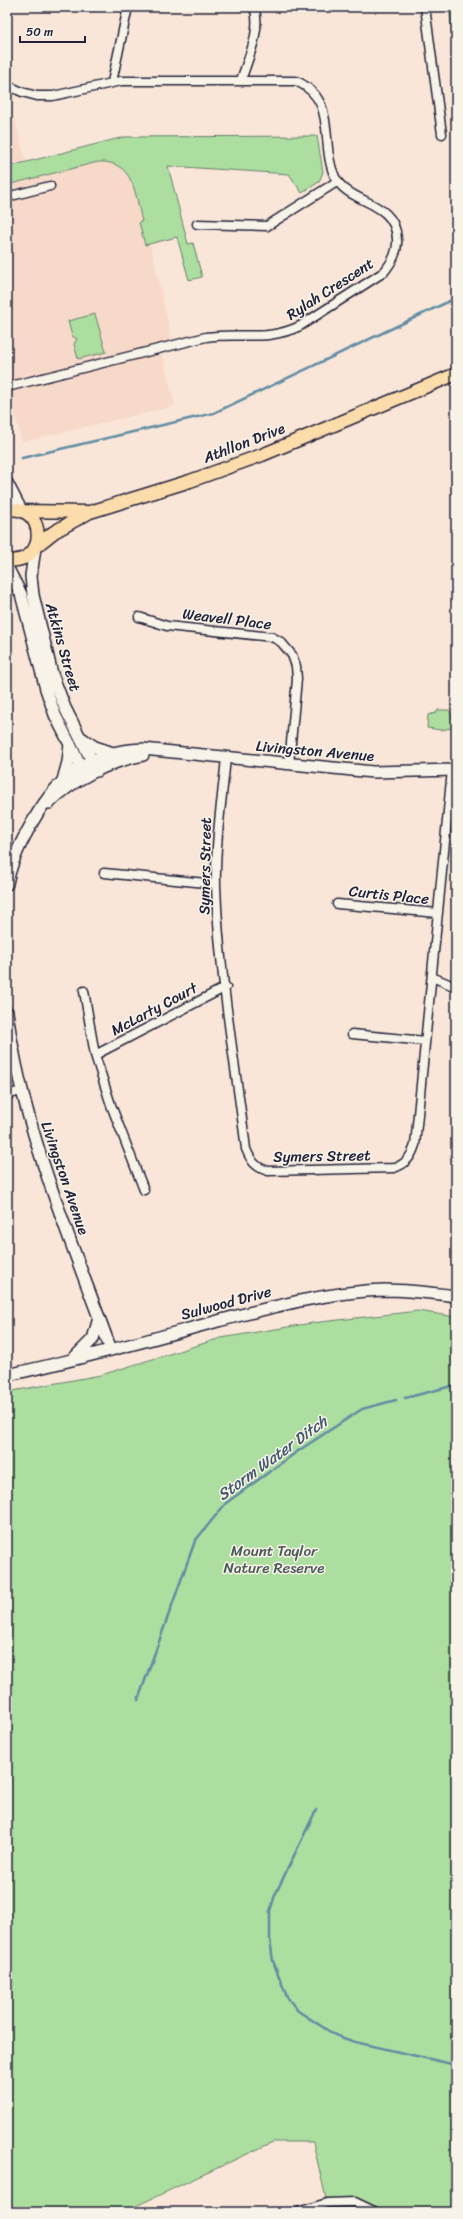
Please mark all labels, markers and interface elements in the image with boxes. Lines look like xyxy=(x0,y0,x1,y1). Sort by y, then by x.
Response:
scale bar xyxy=(20,18,85,44)
text: 50 m xyxy=(26,21,53,43)
street label: Rylah Crescent xyxy=(281,251,379,327)
street label: Athllon Drive xyxy=(198,415,289,471)
street label: Atkins Street xyxy=(38,598,88,695)
street label: Weavell Place xyxy=(181,601,273,637)
street label: Livingston Avenue xyxy=(255,733,375,769)
street label: Symers Street xyxy=(191,817,219,915)
street label: Curtis Place xyxy=(348,878,431,912)
street label: McLarty Court xyxy=(106,975,203,1043)
street label: Livingston Avenue xyxy=(33,1118,97,1238)
street label: Symers Street xyxy=(273,1142,371,1170)
street label: Sulwood Drive xyxy=(178,1278,275,1328)
water label: Storm Water Ditch xyxy=(210,1407,335,1508)
park label: Mount Taylor Nature Reserve xyxy=(224,1538,324,1581)

